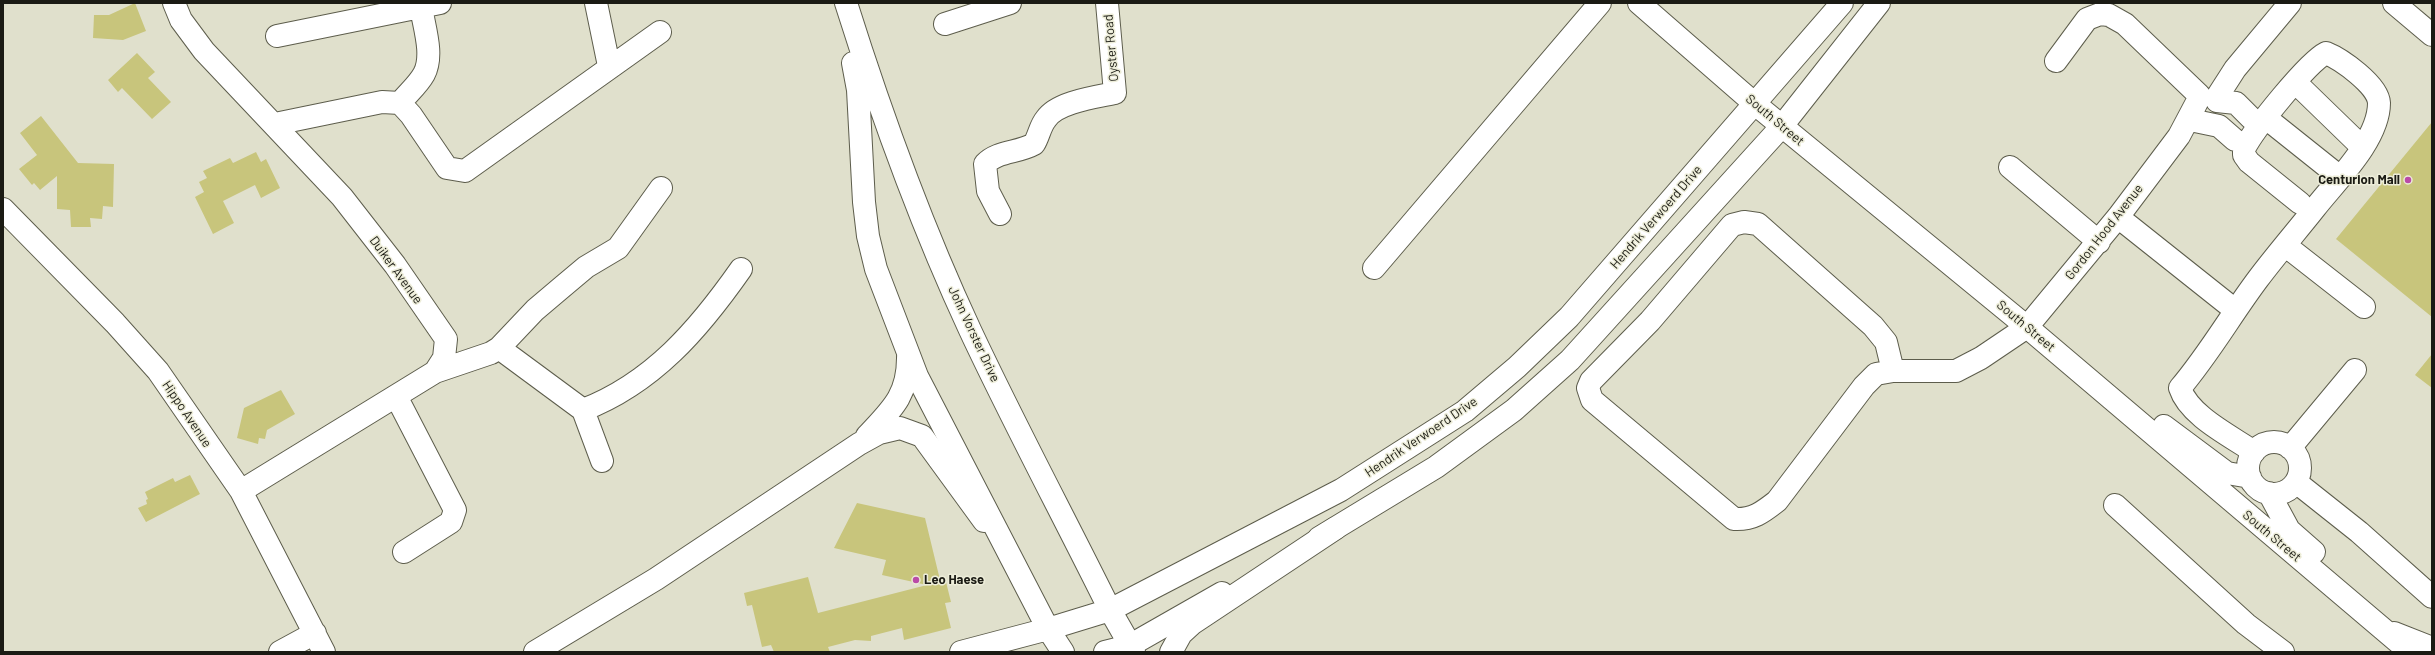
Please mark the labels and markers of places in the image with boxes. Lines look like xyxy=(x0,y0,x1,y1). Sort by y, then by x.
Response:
place label: Centurion Mall xyxy=(2318,172,2400,188)
marker: Centurion Mall xyxy=(2403,175,2413,185)
place label: Leo Haese xyxy=(924,572,984,588)
marker: Leo Haese xyxy=(911,575,921,585)

